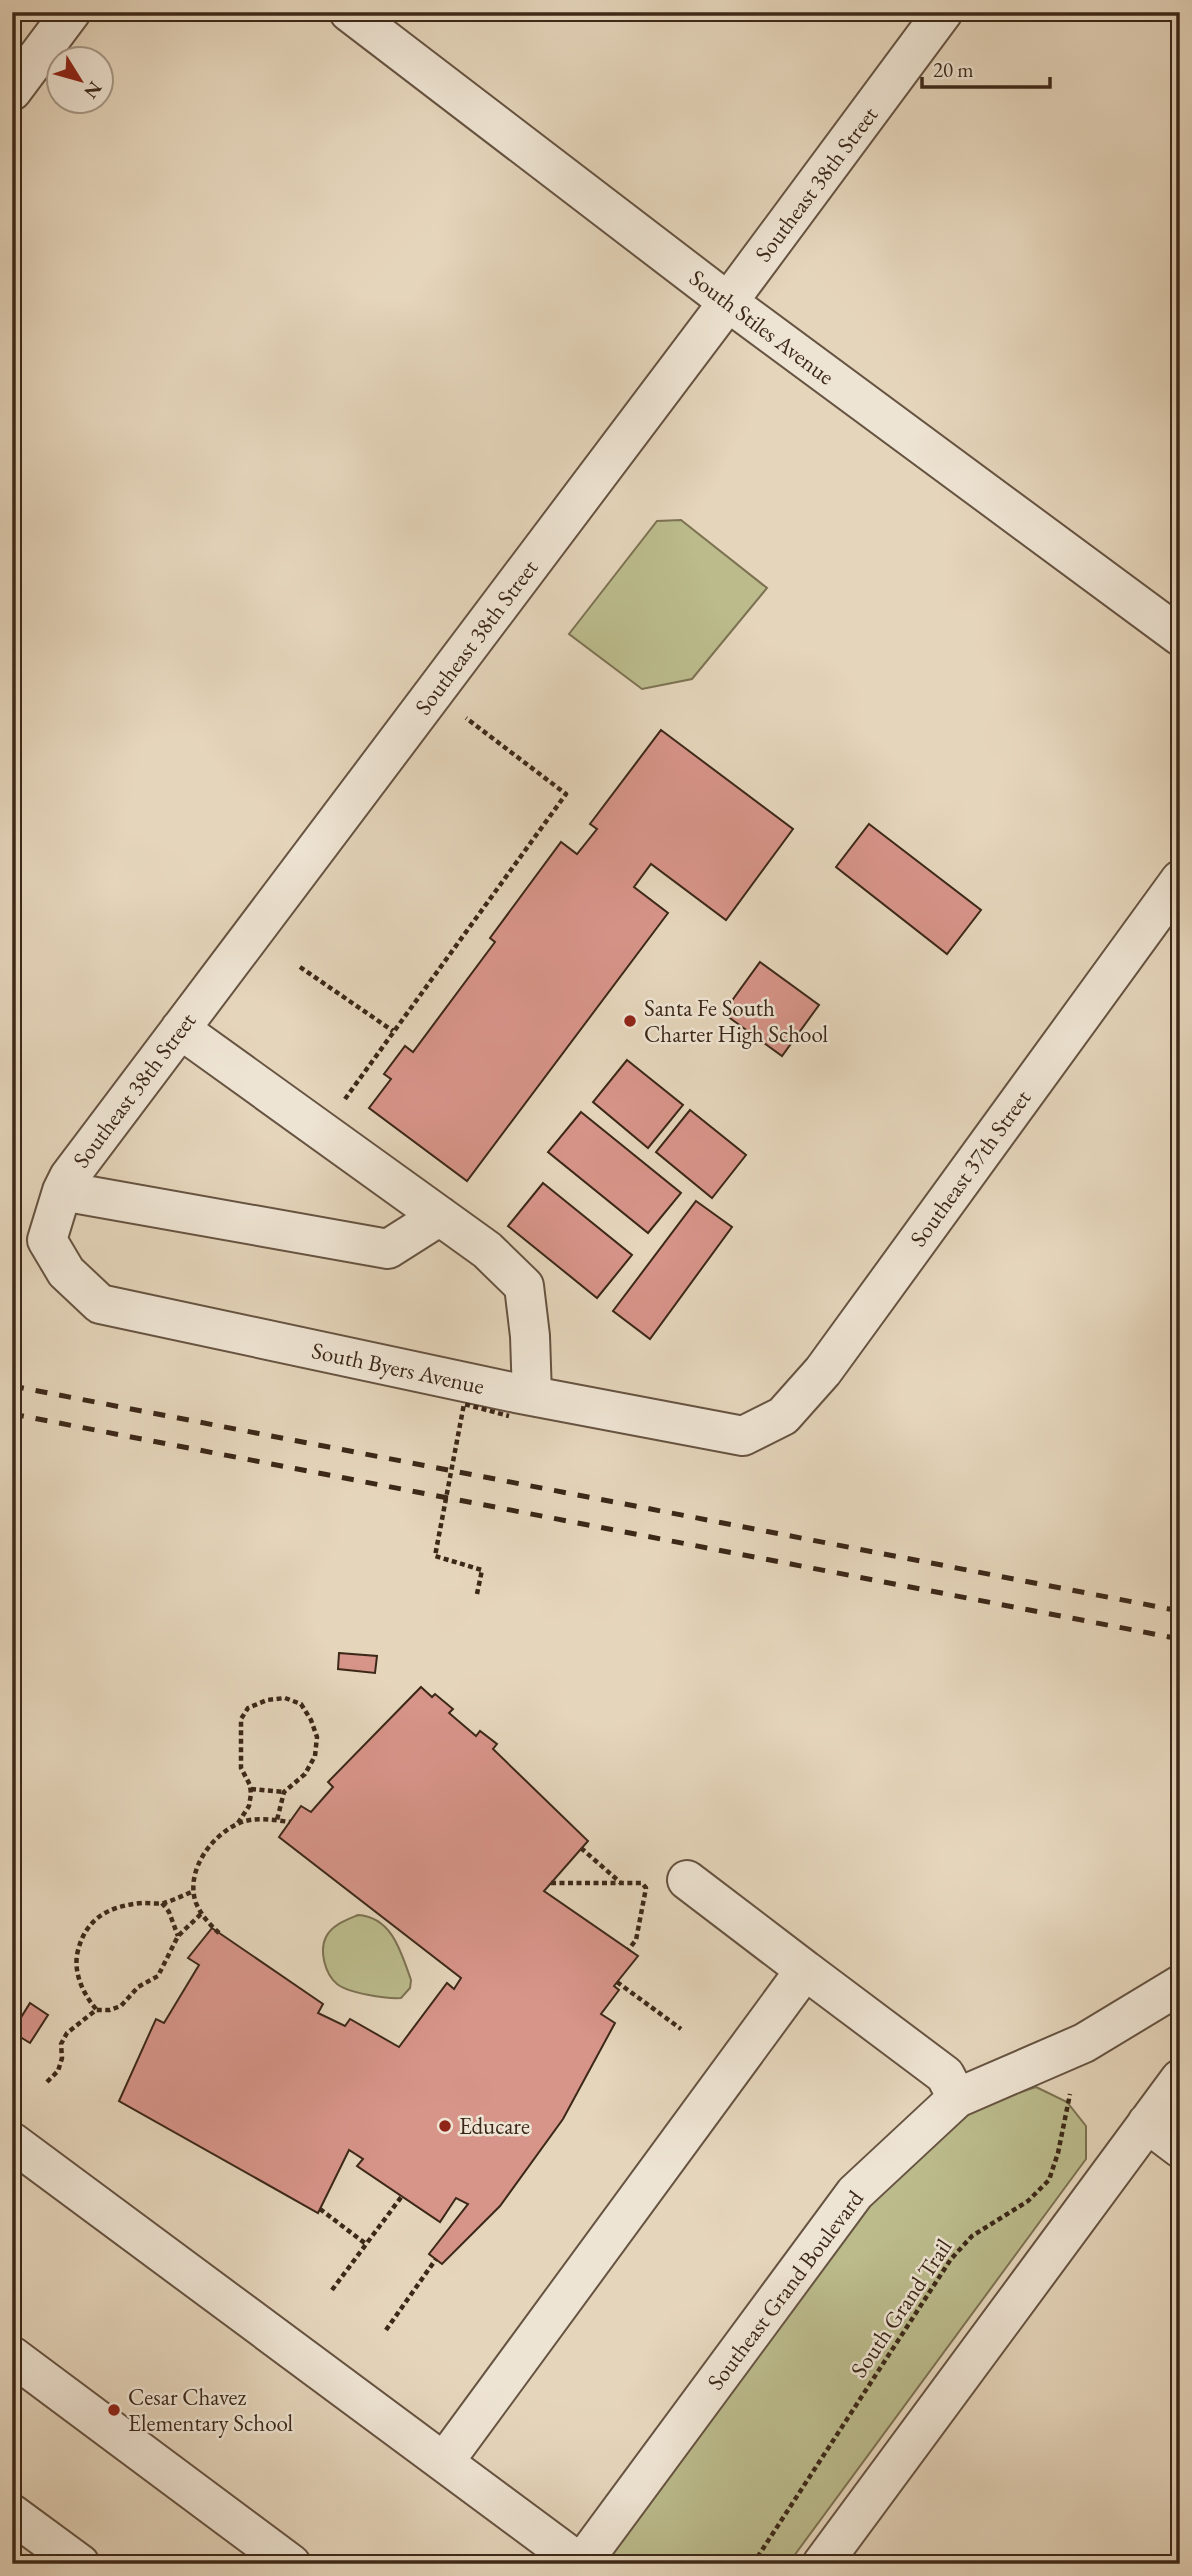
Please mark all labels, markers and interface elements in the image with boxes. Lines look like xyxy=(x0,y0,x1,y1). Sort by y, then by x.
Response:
north arrow xyxy=(46,46,116,116)
scale bar xyxy=(922,46,1050,90)
text: 20 m xyxy=(933,56,974,83)
text: N xyxy=(78,76,108,104)
street label: Southeast 38th Street xyxy=(748,100,885,268)
street label: South Stiles Avenue xyxy=(684,263,841,391)
street label: Southeast 38th Street xyxy=(408,553,545,721)
place label: Santa Fe South Charter High School xyxy=(644,993,829,1049)
street label: Southeast 38th Street xyxy=(66,1006,203,1174)
marker: Santa Fe South Charter High School xyxy=(622,1013,638,1029)
street label: Southeast 37th Street xyxy=(903,1083,1038,1252)
street label: South Byers Avenue xyxy=(309,1335,487,1401)
place label: Educare xyxy=(459,2111,530,2141)
marker: Educare xyxy=(437,2118,453,2134)
street label: Southeast Grand Boulevard xyxy=(700,2184,870,2396)
street label: South Grand Trail xyxy=(844,2232,959,2383)
place label: Cesar Chavez Elementary School xyxy=(128,2382,294,2438)
marker: Cesar Chavez Elementary School xyxy=(106,2402,122,2418)

